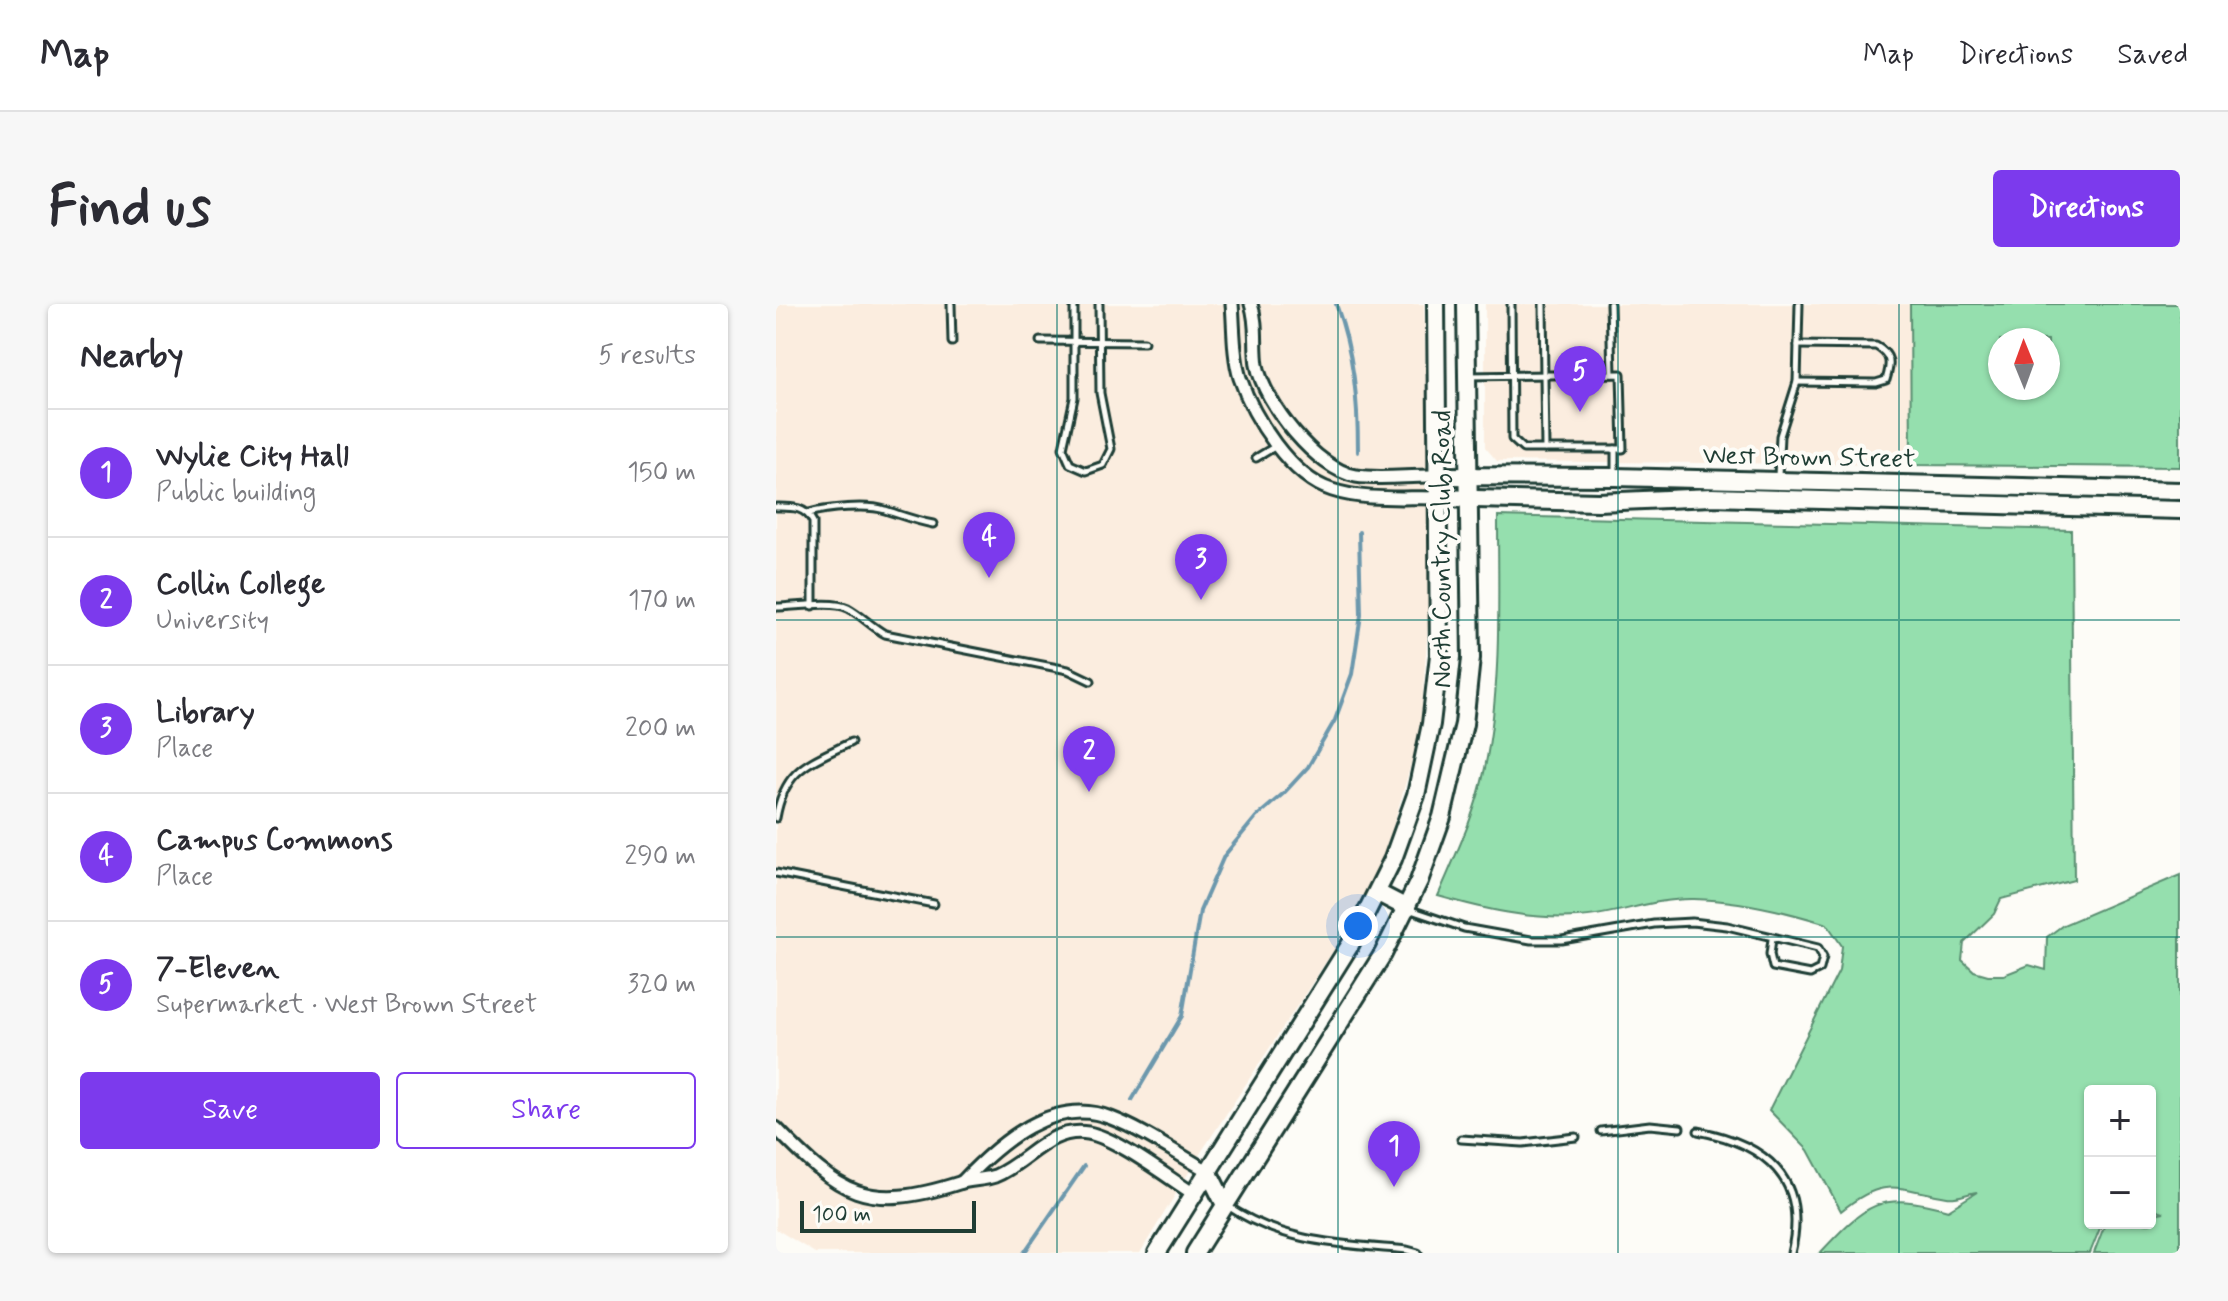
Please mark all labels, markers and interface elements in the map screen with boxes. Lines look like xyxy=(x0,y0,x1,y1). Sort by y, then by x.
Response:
text: Map xyxy=(40,31,110,80)
text: Map xyxy=(1863,37,1914,74)
text: Directions xyxy=(1958,37,2073,74)
text: Saved xyxy=(2117,37,2188,74)
button: Directions xyxy=(1993,170,2180,247)
text: Find us xyxy=(48,172,211,245)
north arrow xyxy=(1988,328,2060,400)
text: Nearby xyxy=(80,334,184,379)
text: 5 results xyxy=(598,339,696,373)
pin: 5 xyxy=(1554,346,1606,412)
street label: North Country Club Road xyxy=(1426,410,1460,688)
text: Wylie City Hall xyxy=(156,437,349,476)
street label: West Brown Street xyxy=(1702,439,1916,477)
text: 1 xyxy=(100,456,112,490)
text: 150 m xyxy=(627,456,696,490)
text: Public building xyxy=(156,476,316,510)
pin: 4 xyxy=(963,512,1015,578)
pin: 3 xyxy=(1175,534,1227,600)
text: Collin College xyxy=(156,565,325,604)
text: 2 xyxy=(100,584,112,618)
text: 170 m xyxy=(628,584,696,618)
text: University xyxy=(156,604,269,638)
text: Library xyxy=(156,693,255,732)
text: 3 xyxy=(100,712,112,746)
text: 200 m xyxy=(625,712,696,746)
pin: 2 xyxy=(1063,726,1115,792)
text: Place xyxy=(156,732,213,766)
text: Campus Commons xyxy=(156,821,393,860)
text: 4 xyxy=(98,840,114,874)
text: 290 m xyxy=(624,840,696,874)
text: Place xyxy=(156,860,213,894)
your location xyxy=(1338,906,1378,946)
text: 7-Eleven xyxy=(156,949,279,988)
text: 5 xyxy=(98,968,114,1002)
text: 320 m xyxy=(627,968,696,1002)
text: Supermarket · West Brown Street xyxy=(156,988,537,1022)
button: Save xyxy=(80,1072,380,1149)
button: Share xyxy=(396,1072,696,1149)
map controls xyxy=(2084,1085,2156,1229)
button: + xyxy=(2084,1085,2156,1157)
pin: 1 xyxy=(1368,1121,1420,1187)
button: − xyxy=(2084,1157,2156,1229)
scale bar xyxy=(800,1197,976,1233)
text: 100 m xyxy=(812,1201,871,1229)

